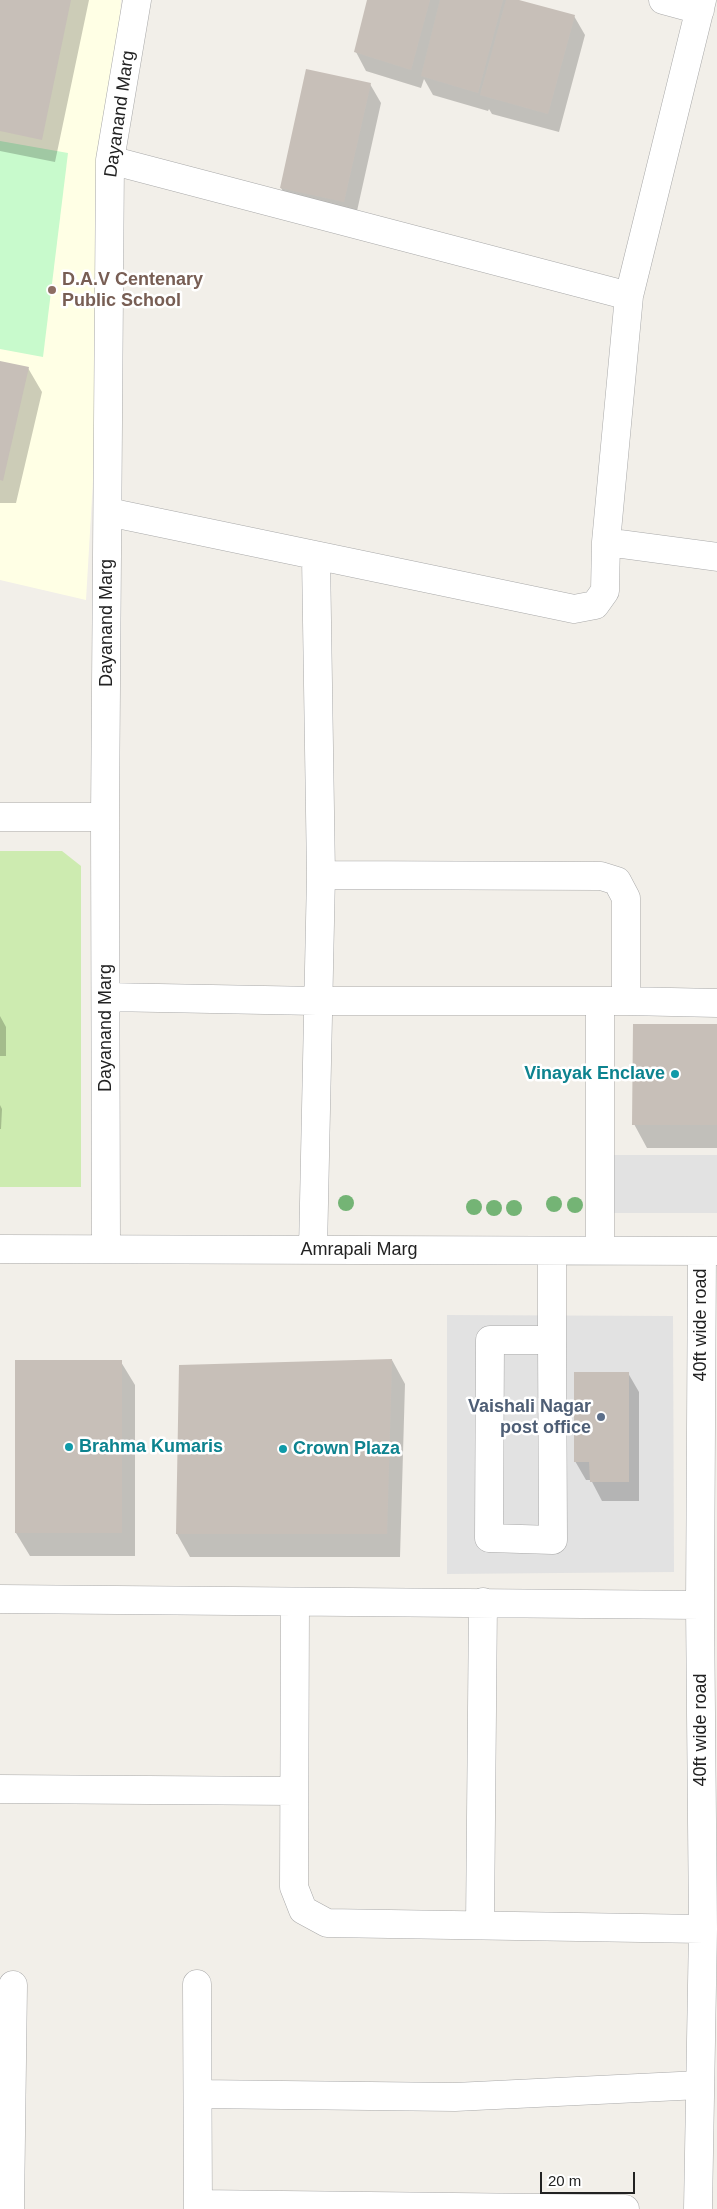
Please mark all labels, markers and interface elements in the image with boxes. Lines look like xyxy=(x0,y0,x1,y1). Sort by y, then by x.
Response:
street label: Dayanand Marg xyxy=(100,49,140,179)
place label: D.A.V Centenary Public School xyxy=(62,269,203,312)
marker: D.A.V Centenary Public School xyxy=(46,284,58,296)
street label: Dayanand Marg xyxy=(96,559,118,687)
street label: Dayanand Marg xyxy=(95,964,117,1092)
place label: Vinayak Enclave xyxy=(524,1063,665,1085)
marker: Vinayak Enclave xyxy=(669,1068,681,1080)
street label: Amrapali Marg xyxy=(300,1239,418,1261)
street label: 40ft wide road xyxy=(690,1268,712,1382)
place label: Vaishali Nagar post office xyxy=(468,1396,591,1438)
marker: Vaishali Nagar post office xyxy=(595,1411,607,1423)
place label: Brahma Kumaris xyxy=(79,1436,223,1458)
place label: Crown Plaza xyxy=(293,1438,400,1460)
marker: Brahma Kumaris xyxy=(63,1441,75,1453)
marker: Crown Plaza xyxy=(277,1443,289,1455)
street label: 40ft wide road xyxy=(690,1673,712,1787)
scale bar xyxy=(542,2162,637,2194)
text: 20 m xyxy=(548,2172,581,2189)

